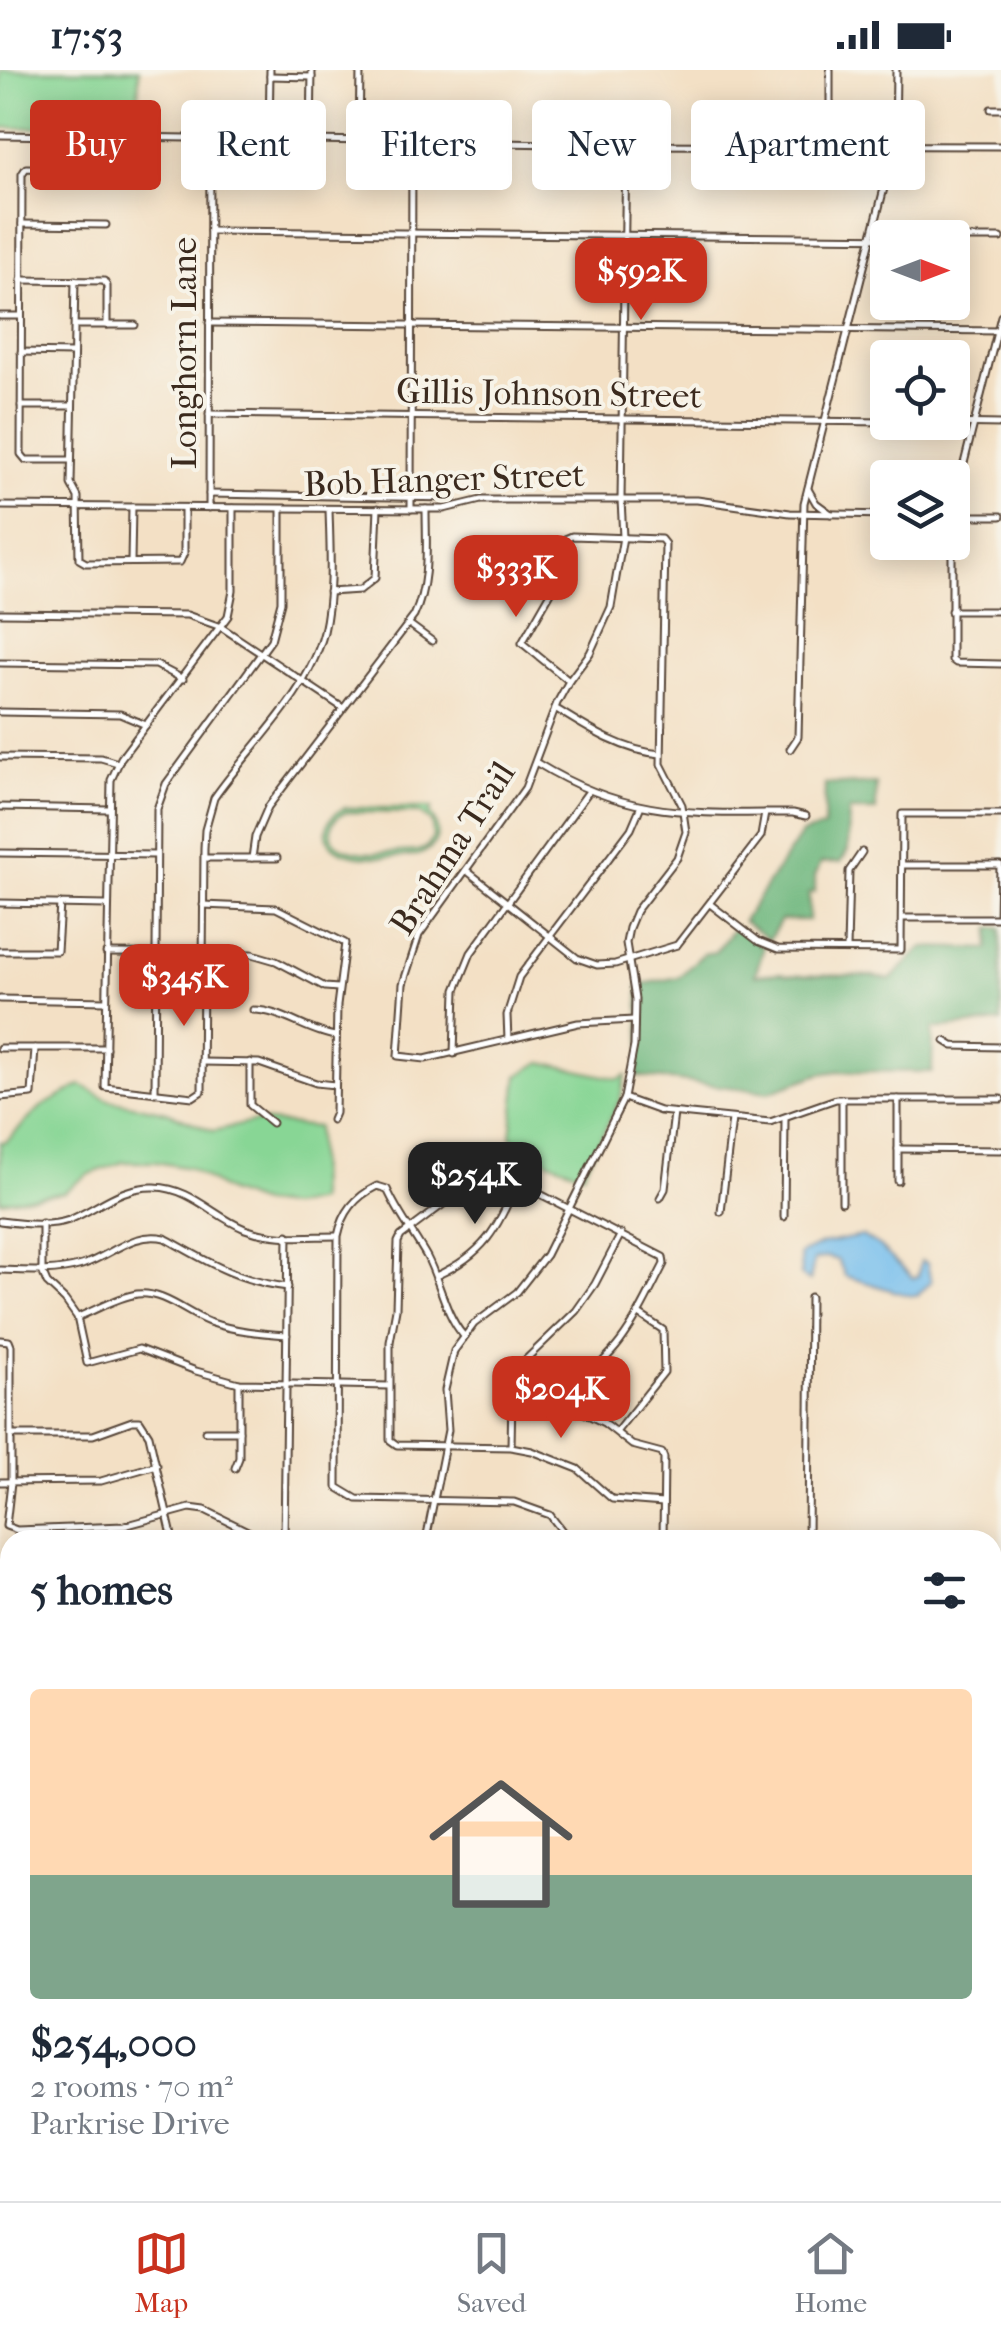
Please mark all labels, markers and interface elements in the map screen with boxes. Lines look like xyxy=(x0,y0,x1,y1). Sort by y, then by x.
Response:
text: 17:53 xyxy=(50,13,123,58)
chip: Buy xyxy=(30,100,161,190)
chip: Rent xyxy=(181,100,326,190)
chip: Filters xyxy=(346,100,512,190)
chip: New xyxy=(532,100,671,190)
chip: Apartment xyxy=(691,100,925,190)
north arrow xyxy=(870,220,970,320)
map controls xyxy=(870,220,970,560)
street label: Longhorn Lane xyxy=(164,237,205,469)
pin: $592K xyxy=(571,238,711,323)
text: $592K xyxy=(597,252,685,289)
button: locate xyxy=(870,340,970,440)
street label: Gillis Johnson Street xyxy=(396,370,703,417)
street label: Bob Hanger Street xyxy=(303,454,586,505)
button: layers xyxy=(870,460,970,560)
pin: $333K xyxy=(446,535,586,620)
text: $333K xyxy=(476,549,556,586)
street label: Brahma Trail xyxy=(381,754,524,943)
pin: $345K xyxy=(114,944,254,1029)
text: $345K xyxy=(141,958,227,995)
pin: $254K xyxy=(405,1142,545,1227)
text: $254K xyxy=(430,1156,520,1193)
pin: $204K xyxy=(491,1356,631,1441)
text: $204K xyxy=(514,1370,608,1407)
icon: filters xyxy=(917,1563,972,1618)
text: 5 homes xyxy=(30,1566,173,1615)
icon: home xyxy=(411,1754,591,1934)
text: $254,000 xyxy=(30,2019,197,2068)
text: 2 rooms · 70 m² xyxy=(30,2068,233,2105)
text: Parkrise Drive xyxy=(30,2105,230,2142)
tab: Map xyxy=(134,2226,189,2319)
tab: Saved xyxy=(457,2226,526,2319)
tab: Home xyxy=(794,2226,867,2319)

